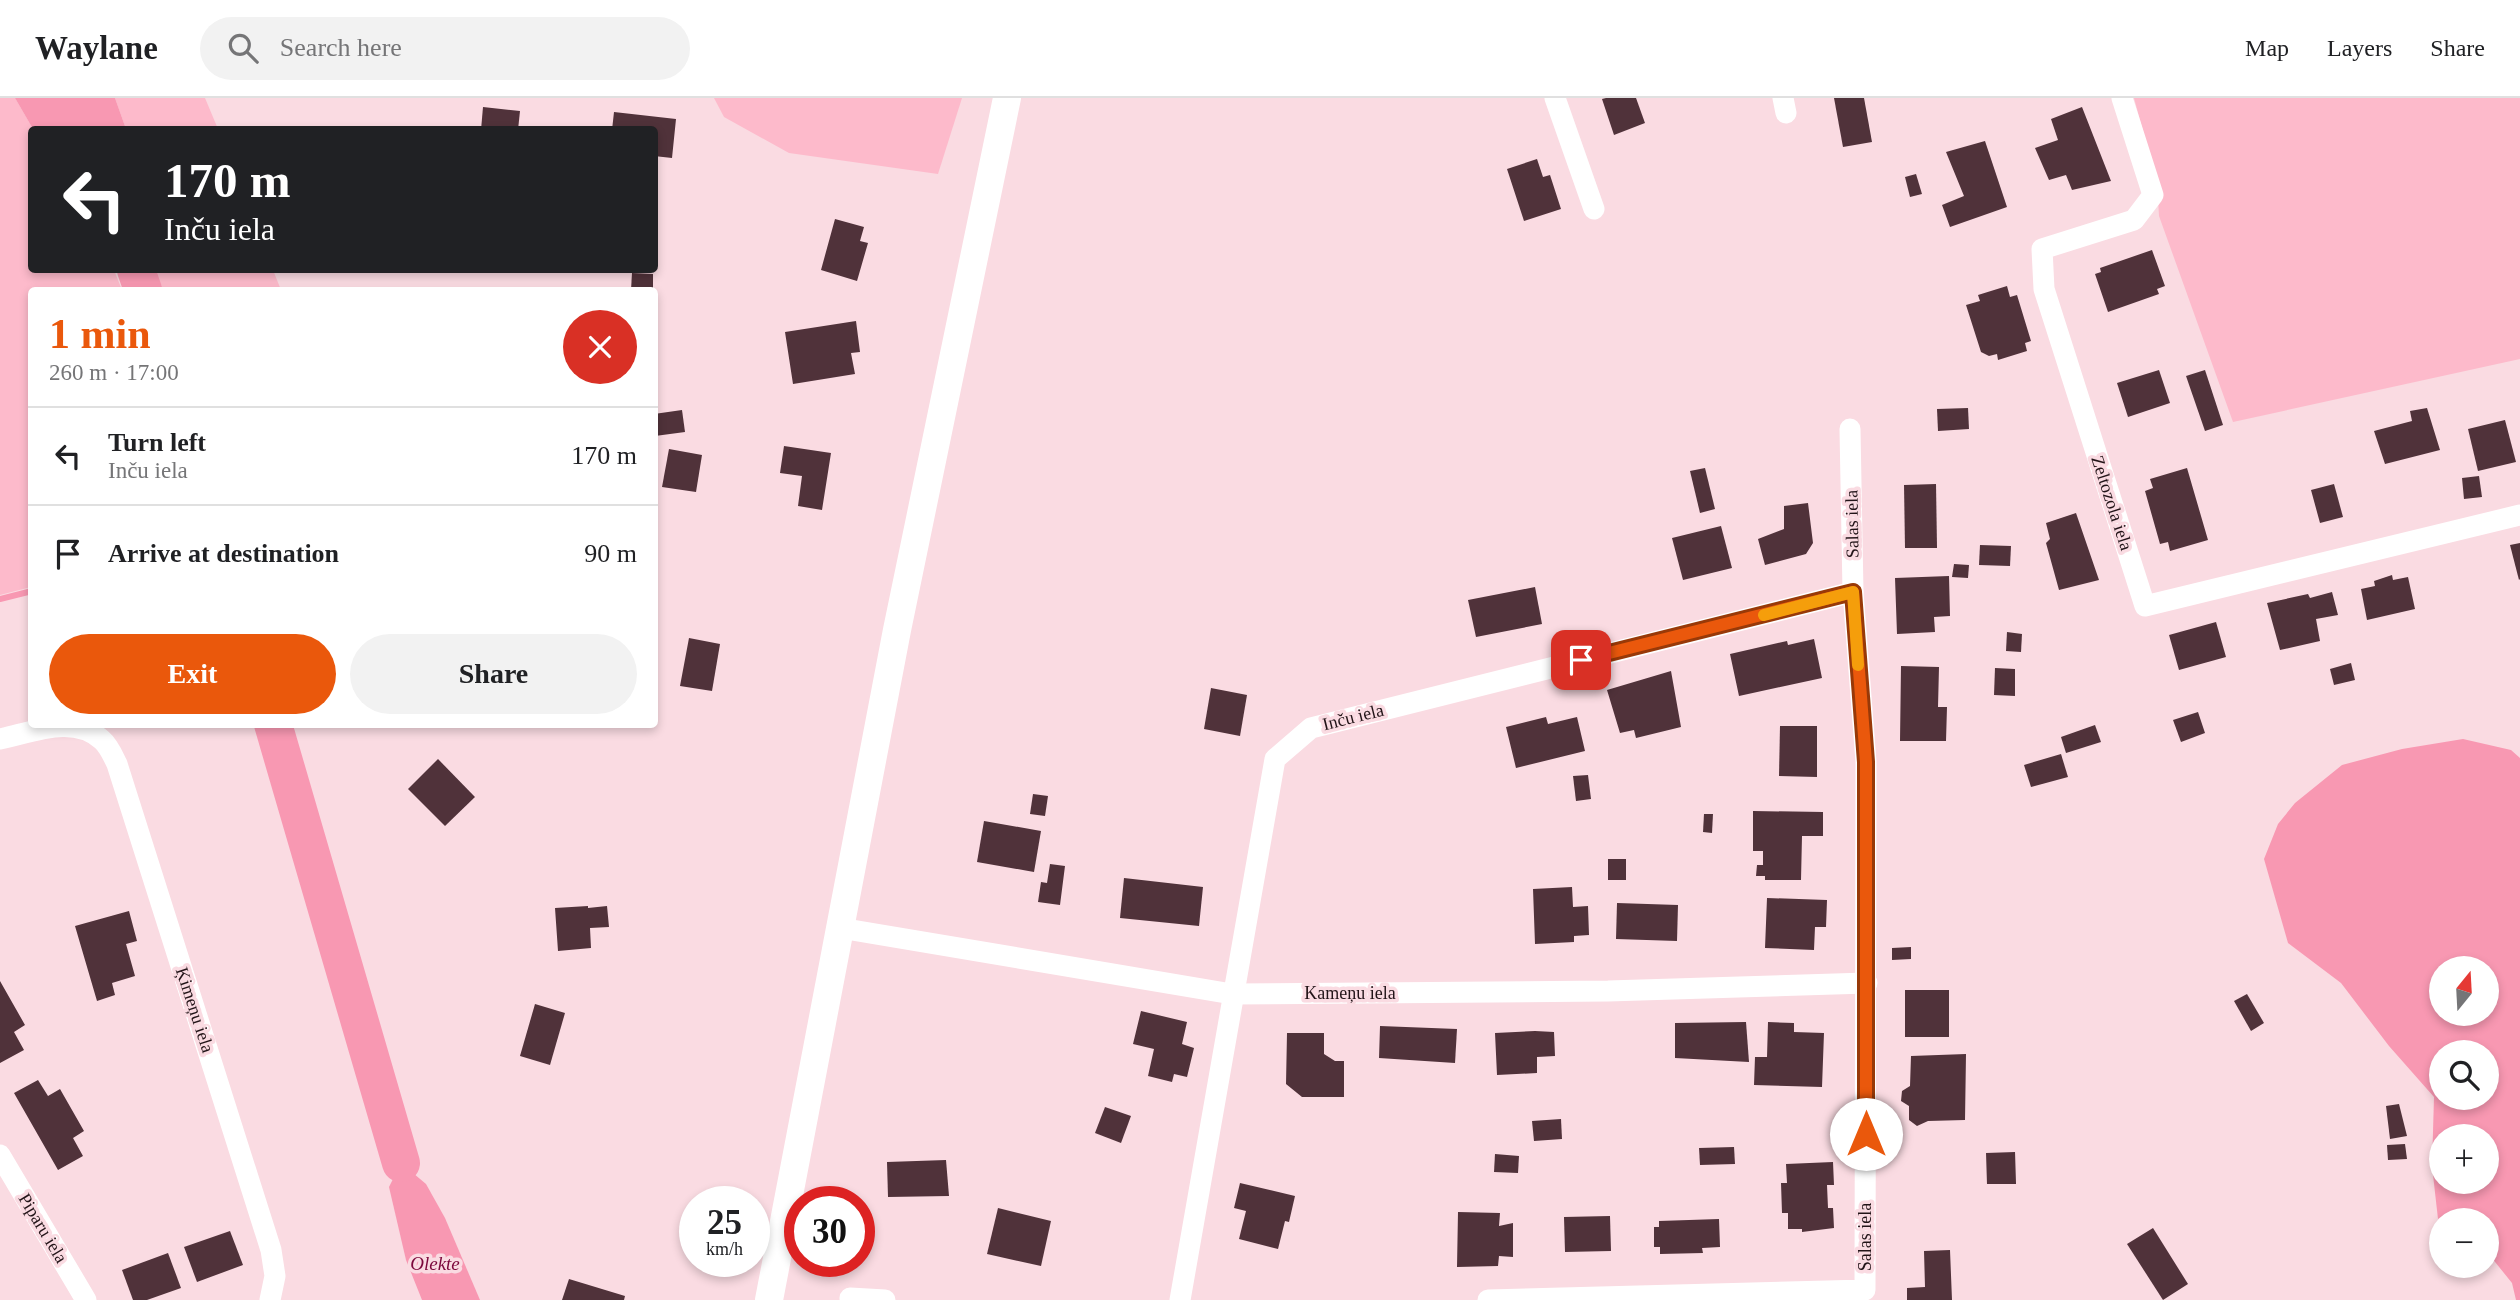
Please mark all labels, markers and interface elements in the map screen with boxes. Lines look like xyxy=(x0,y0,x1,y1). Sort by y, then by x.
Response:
search box xyxy=(200,17,690,80)
icon: search xyxy=(224,29,262,67)
text: Waylane xyxy=(35,30,158,66)
text: Search here xyxy=(280,33,402,62)
text: Map xyxy=(2245,35,2289,61)
text: Layers xyxy=(2327,35,2392,61)
text: Share xyxy=(2430,35,2485,61)
text: 170 m xyxy=(164,153,291,208)
icon: left xyxy=(49,154,140,245)
text: Inču iela xyxy=(164,211,275,247)
button: close xyxy=(563,310,637,384)
text: 1 min xyxy=(49,311,151,357)
text: 260 m · 17:00 xyxy=(49,360,179,385)
text: Turn left xyxy=(108,428,206,457)
icon: left xyxy=(49,437,87,475)
text: 170 m xyxy=(571,441,637,470)
street label: Zeltozola iela xyxy=(2087,453,2137,553)
text: Inču iela xyxy=(108,458,188,483)
street label: Salas iela xyxy=(1841,490,1863,558)
icon: arrive xyxy=(49,535,87,573)
text: Arrive at destination xyxy=(108,539,339,568)
text: 90 m xyxy=(584,539,637,568)
pin xyxy=(1551,630,1611,690)
button: Exit xyxy=(49,634,336,714)
button: Share xyxy=(350,634,637,714)
icon: arrive xyxy=(1562,641,1600,679)
street label: Inču iela xyxy=(1320,700,1386,734)
north arrow xyxy=(2429,956,2499,1026)
map controls xyxy=(2429,956,2499,1278)
street label: Ķimeņu iela xyxy=(172,965,218,1055)
street label: Kameņu iela xyxy=(1304,983,1396,1003)
button: search xyxy=(2429,1040,2499,1110)
position arrow xyxy=(1829,1097,1903,1171)
button: + xyxy=(2429,1124,2499,1194)
speed limit sign: 30 xyxy=(784,1186,875,1277)
street label: Piparu iela xyxy=(14,1190,72,1266)
text: 25 xyxy=(707,1203,742,1242)
street label: Salas iela xyxy=(1855,1203,1875,1271)
button: − xyxy=(2429,1208,2499,1278)
text: km/h xyxy=(706,1239,743,1259)
water label: Olekte xyxy=(410,1253,460,1274)

